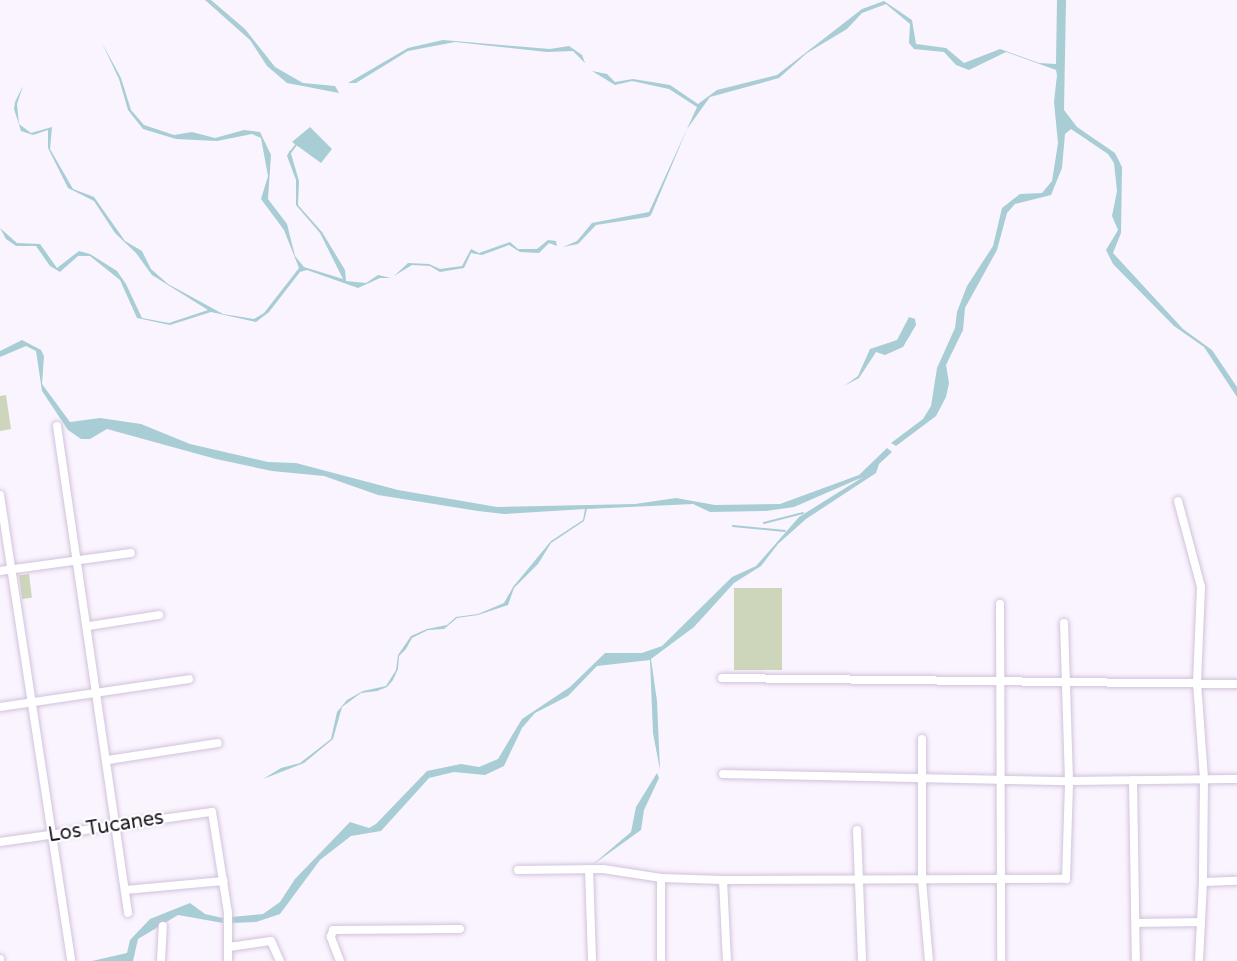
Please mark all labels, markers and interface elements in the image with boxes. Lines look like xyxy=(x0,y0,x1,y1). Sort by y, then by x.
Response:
street label: Los Tucanes xyxy=(47,806,165,848)

